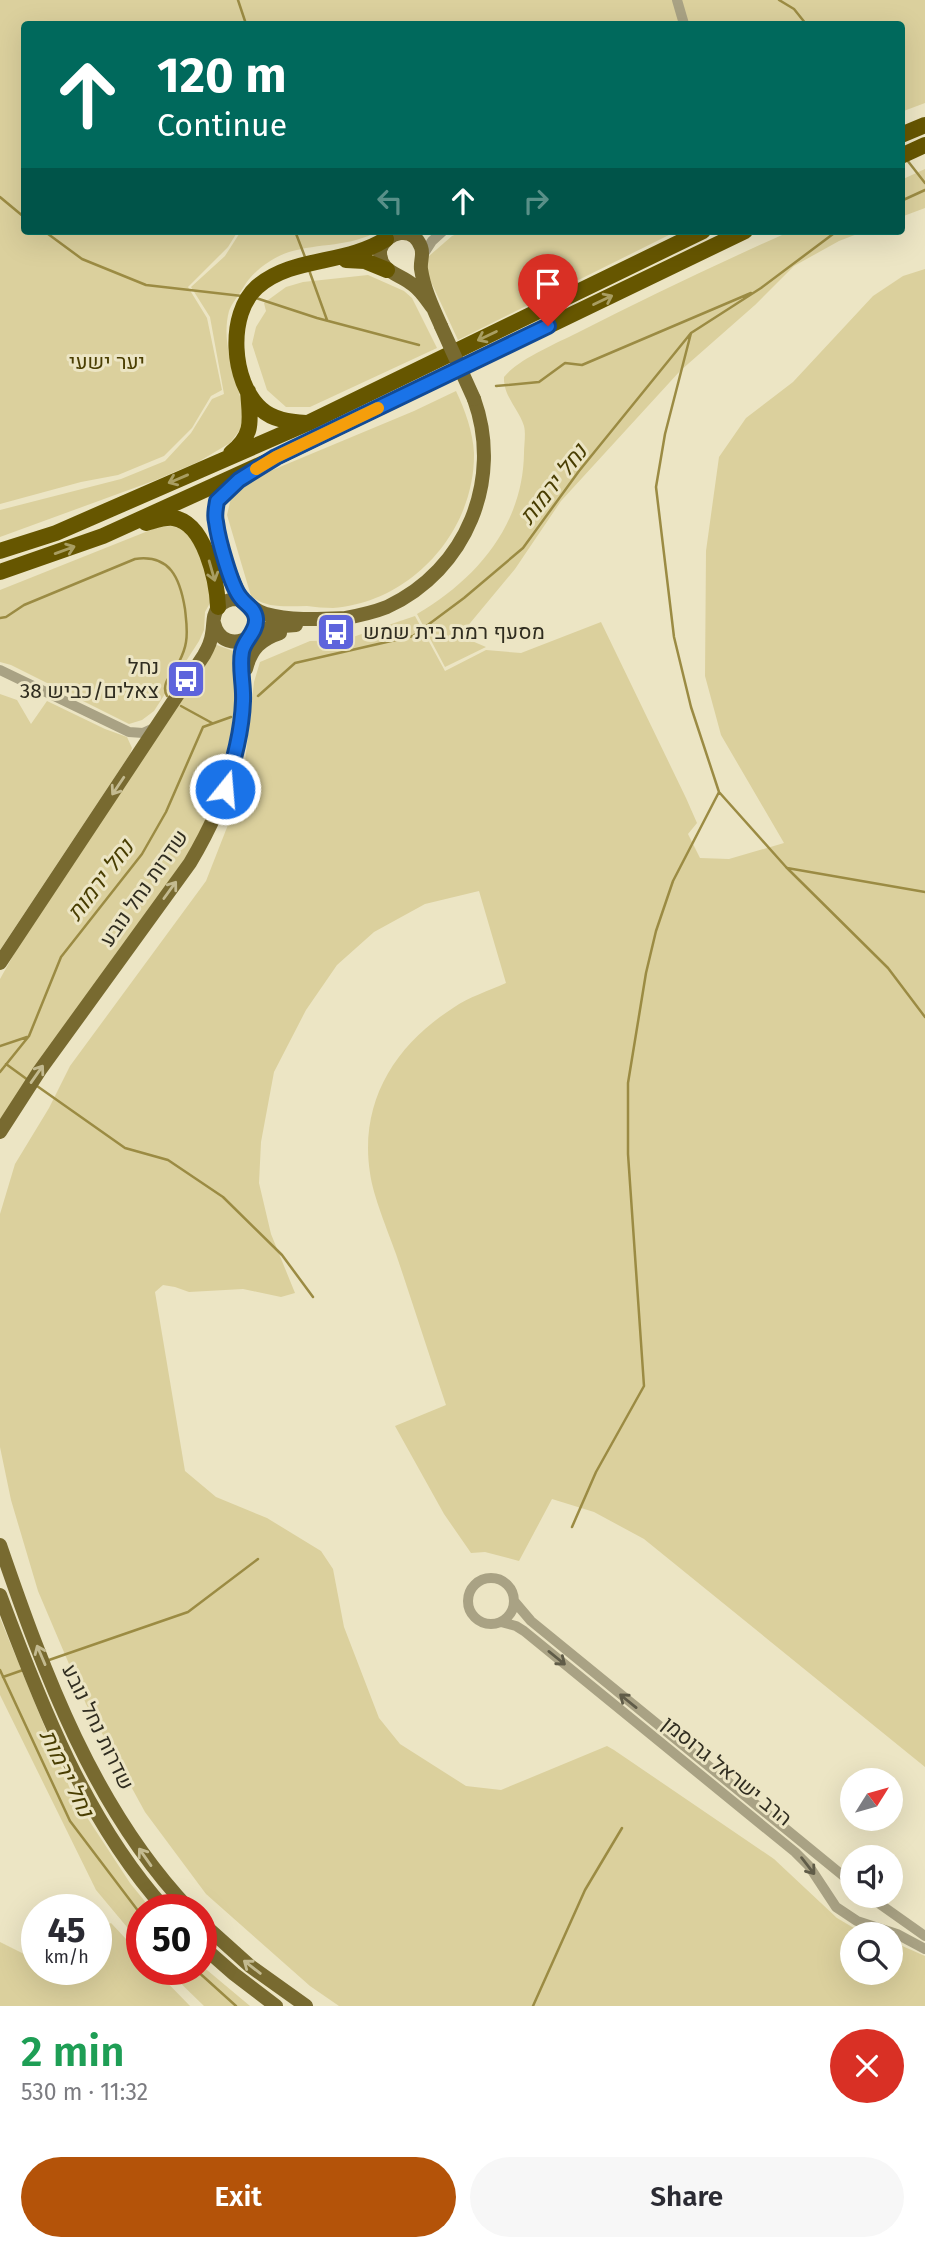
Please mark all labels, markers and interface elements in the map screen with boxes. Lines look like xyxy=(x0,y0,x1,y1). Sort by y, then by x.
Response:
text: 120 m xyxy=(157,46,287,105)
icon: ahead xyxy=(42,49,133,140)
text: Continue xyxy=(157,106,287,144)
icon: left xyxy=(371,182,409,220)
icon: ahead xyxy=(444,182,482,220)
icon: right xyxy=(517,182,555,220)
pin xyxy=(518,254,578,326)
icon: arrive xyxy=(529,265,567,303)
one-way arrow xyxy=(592,292,613,306)
one-way arrow xyxy=(477,330,498,343)
park label: יער ישעי xyxy=(69,349,145,375)
water label: נחל ירמות xyxy=(513,437,594,530)
one-way arrow xyxy=(168,474,190,487)
one-way arrow xyxy=(53,543,75,556)
one-way arrow xyxy=(206,560,219,582)
bus stop icon: מסעף רמת בית שמש xyxy=(315,611,357,653)
place label: מסעף רמת בית שמש xyxy=(363,619,545,645)
place label: נחל צאלים/כביש 38 xyxy=(20,654,159,704)
bus stop icon: נחל צאלים/כביש 38 xyxy=(165,658,207,700)
position arrow xyxy=(188,752,262,826)
one-way arrow xyxy=(111,776,125,795)
street label: שדרות נחל נובע xyxy=(94,825,194,951)
water label: נחל ירמות xyxy=(61,833,140,926)
one-way arrow xyxy=(163,881,177,900)
one-way arrow xyxy=(30,1065,44,1085)
one-way arrow xyxy=(34,1645,47,1667)
one-way arrow xyxy=(548,1650,566,1666)
street label: שדרות נחל נובע xyxy=(56,1660,140,1794)
one-way arrow xyxy=(620,1693,638,1709)
street label: הרב ישראל גרוסמן xyxy=(657,1711,797,1831)
water label: נחל ירמות xyxy=(34,1725,101,1823)
north arrow xyxy=(840,1768,903,1830)
map controls xyxy=(840,1768,903,1985)
button: sound xyxy=(840,1845,903,1908)
one-way arrow xyxy=(138,1848,152,1867)
one-way arrow xyxy=(800,1856,815,1874)
speed limit sign: 50 xyxy=(126,1894,217,1985)
text: 45 xyxy=(47,1909,86,1951)
button: search xyxy=(840,1922,903,1985)
text: km/h xyxy=(44,1946,89,1968)
one-way arrow xyxy=(243,1959,261,1974)
text: 2 min xyxy=(21,2027,125,2077)
button: close xyxy=(830,2029,904,2103)
text: 530 m · 11:32 xyxy=(21,2078,148,2106)
button: Exit xyxy=(21,2157,456,2237)
button: Share xyxy=(470,2157,904,2237)

